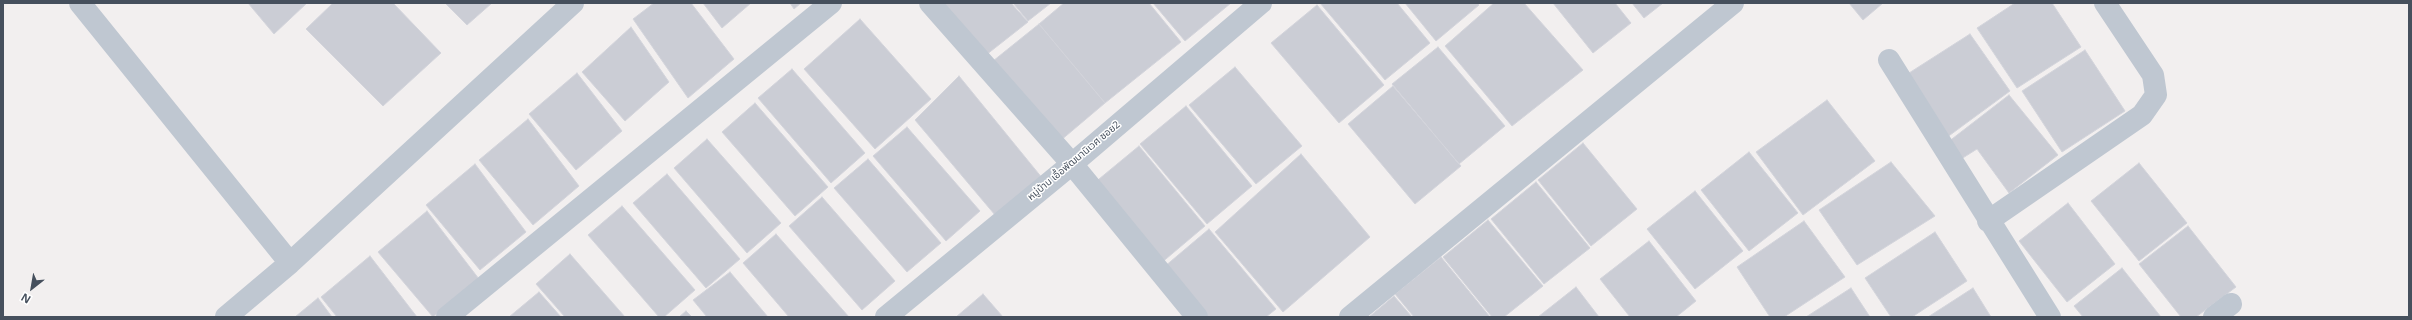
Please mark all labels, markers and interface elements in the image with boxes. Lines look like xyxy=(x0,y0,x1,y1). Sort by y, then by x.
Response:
street label: หมู่บ้าน เอื้อพัฒนานิเวศ ซอย2 xyxy=(1025,119,1123,203)
north arrow xyxy=(12,268,52,308)
text: N xyxy=(18,290,33,307)

